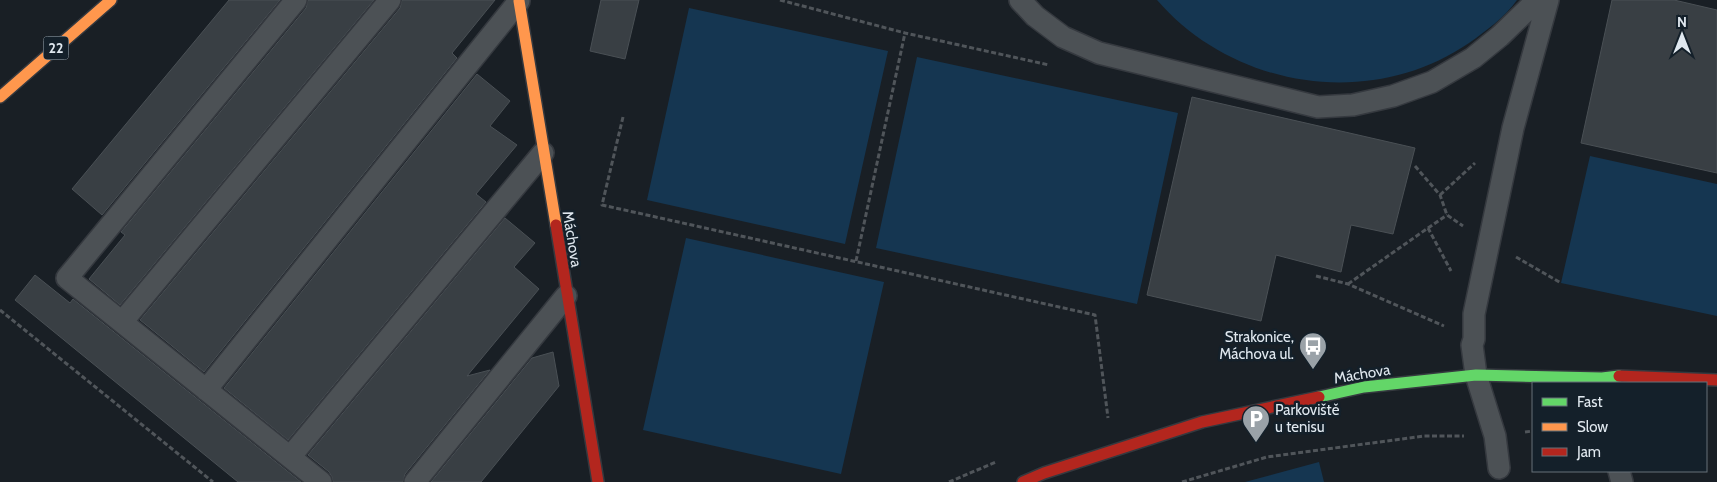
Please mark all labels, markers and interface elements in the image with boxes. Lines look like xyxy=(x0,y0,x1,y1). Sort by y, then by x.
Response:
north arrow xyxy=(1657,10,1707,60)
text: N xyxy=(1677,13,1687,31)
road number: 22 xyxy=(44,36,68,59)
street label: Máchova xyxy=(559,210,585,269)
place label: Strakonice, Máchova ul. xyxy=(1219,328,1294,363)
bus stop icon: Strakonice, Máchova ul. xyxy=(1298,331,1328,370)
street label: Máchova xyxy=(1333,361,1392,387)
legend xyxy=(1532,382,1707,472)
text: Fast xyxy=(1577,393,1602,411)
place label: Parkoviště u tenisu xyxy=(1275,401,1340,436)
parking icon: Parkoviště u tenisu xyxy=(1241,404,1271,443)
text: Slow xyxy=(1577,418,1608,436)
text: Jam xyxy=(1576,443,1601,461)

